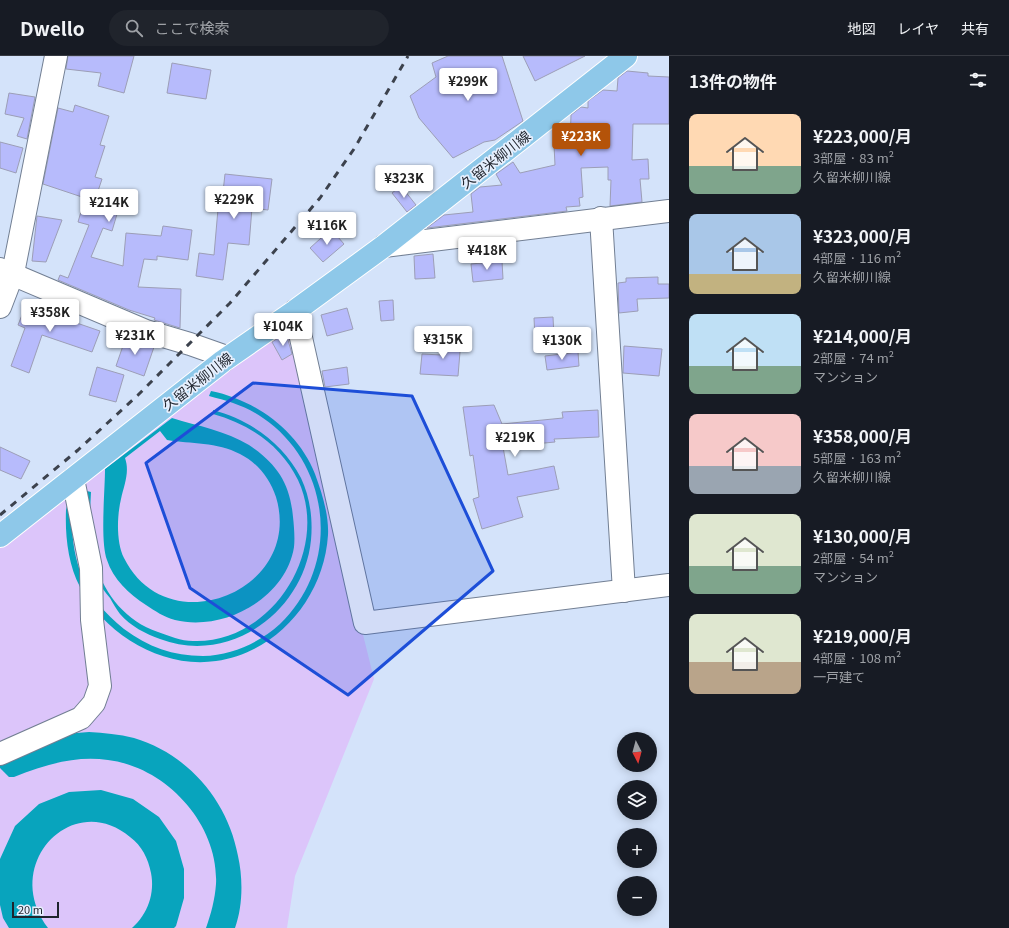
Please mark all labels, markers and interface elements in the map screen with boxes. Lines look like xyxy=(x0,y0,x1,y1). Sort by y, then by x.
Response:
search box xyxy=(109,10,389,46)
text: Dwello xyxy=(20,14,85,41)
icon: search xyxy=(123,17,145,39)
text: ここで検索 xyxy=(155,17,230,38)
text: 地図 xyxy=(847,18,875,38)
text: レイヤ xyxy=(897,18,939,38)
text: 共有 xyxy=(961,18,989,38)
pin: ¥299K xyxy=(440,68,496,102)
text: 13件の物件 xyxy=(689,68,777,93)
icon: filters xyxy=(967,69,989,91)
text: ¥299K xyxy=(448,71,488,90)
pin: ¥223K xyxy=(553,123,609,157)
text: ¥223,000/月 xyxy=(813,123,912,148)
street label: 久留米柳川線 xyxy=(456,125,534,193)
text: ¥223K xyxy=(561,126,601,145)
icon: home xyxy=(721,130,769,178)
text: 3部屋 · 83 m² xyxy=(813,148,894,167)
pin: ¥323K xyxy=(376,165,432,199)
text: 久留米柳川線 xyxy=(813,167,891,186)
text: ¥323K xyxy=(384,168,424,187)
pin: ¥229K xyxy=(206,186,262,220)
pin: ¥214K xyxy=(81,189,137,223)
text: ¥229K xyxy=(214,189,254,208)
text: ¥214K xyxy=(89,192,129,211)
pin: ¥116K xyxy=(299,212,355,246)
text: ¥116K xyxy=(307,215,347,234)
text: ¥323,000/月 xyxy=(813,223,912,248)
icon: home xyxy=(721,230,769,278)
pin: ¥418K xyxy=(459,237,515,271)
text: ¥418K xyxy=(467,240,507,259)
text: 4部屋 · 116 m² xyxy=(813,248,901,267)
text: 久留米柳川線 xyxy=(813,267,891,286)
pin: ¥358K xyxy=(22,299,78,333)
text: ¥358K xyxy=(30,302,70,321)
pin: ¥104K xyxy=(255,313,311,347)
text: ¥104K xyxy=(263,316,303,335)
pin: ¥231K xyxy=(107,322,163,356)
text: ¥214,000/月 xyxy=(813,323,912,348)
text: ¥231K xyxy=(115,325,155,344)
pin: ¥315K xyxy=(415,326,471,360)
pin: ¥130K xyxy=(534,327,590,361)
text: ¥315K xyxy=(423,329,463,348)
text: ¥130K xyxy=(542,330,582,349)
icon: home xyxy=(721,330,769,378)
street label: 久留米柳川線 xyxy=(158,347,236,415)
text: 2部屋 · 74 m² xyxy=(813,348,894,367)
text: マンション xyxy=(813,367,878,386)
text: ¥358,000/月 xyxy=(813,423,912,448)
pin: ¥219K xyxy=(487,424,543,458)
text: ¥219K xyxy=(495,427,535,446)
icon: home xyxy=(721,430,769,478)
text: 5部屋 · 163 m² xyxy=(813,448,901,467)
text: 久留米柳川線 xyxy=(813,467,891,486)
text: ¥130,000/月 xyxy=(813,523,912,548)
icon: home xyxy=(721,530,769,578)
text: 2部屋 · 54 m² xyxy=(813,548,894,567)
text: マンション xyxy=(813,567,878,586)
text: ¥219,000/月 xyxy=(813,623,912,648)
icon: home xyxy=(721,630,769,678)
text: 4部屋 · 108 m² xyxy=(813,648,901,667)
text: 一戸建て xyxy=(813,667,865,686)
north arrow xyxy=(617,732,657,772)
map controls xyxy=(617,732,657,916)
button: layers xyxy=(617,780,657,820)
button: + xyxy=(617,828,657,868)
button: − xyxy=(617,876,657,916)
scale bar xyxy=(12,900,59,919)
text: 20 m xyxy=(18,901,43,917)

